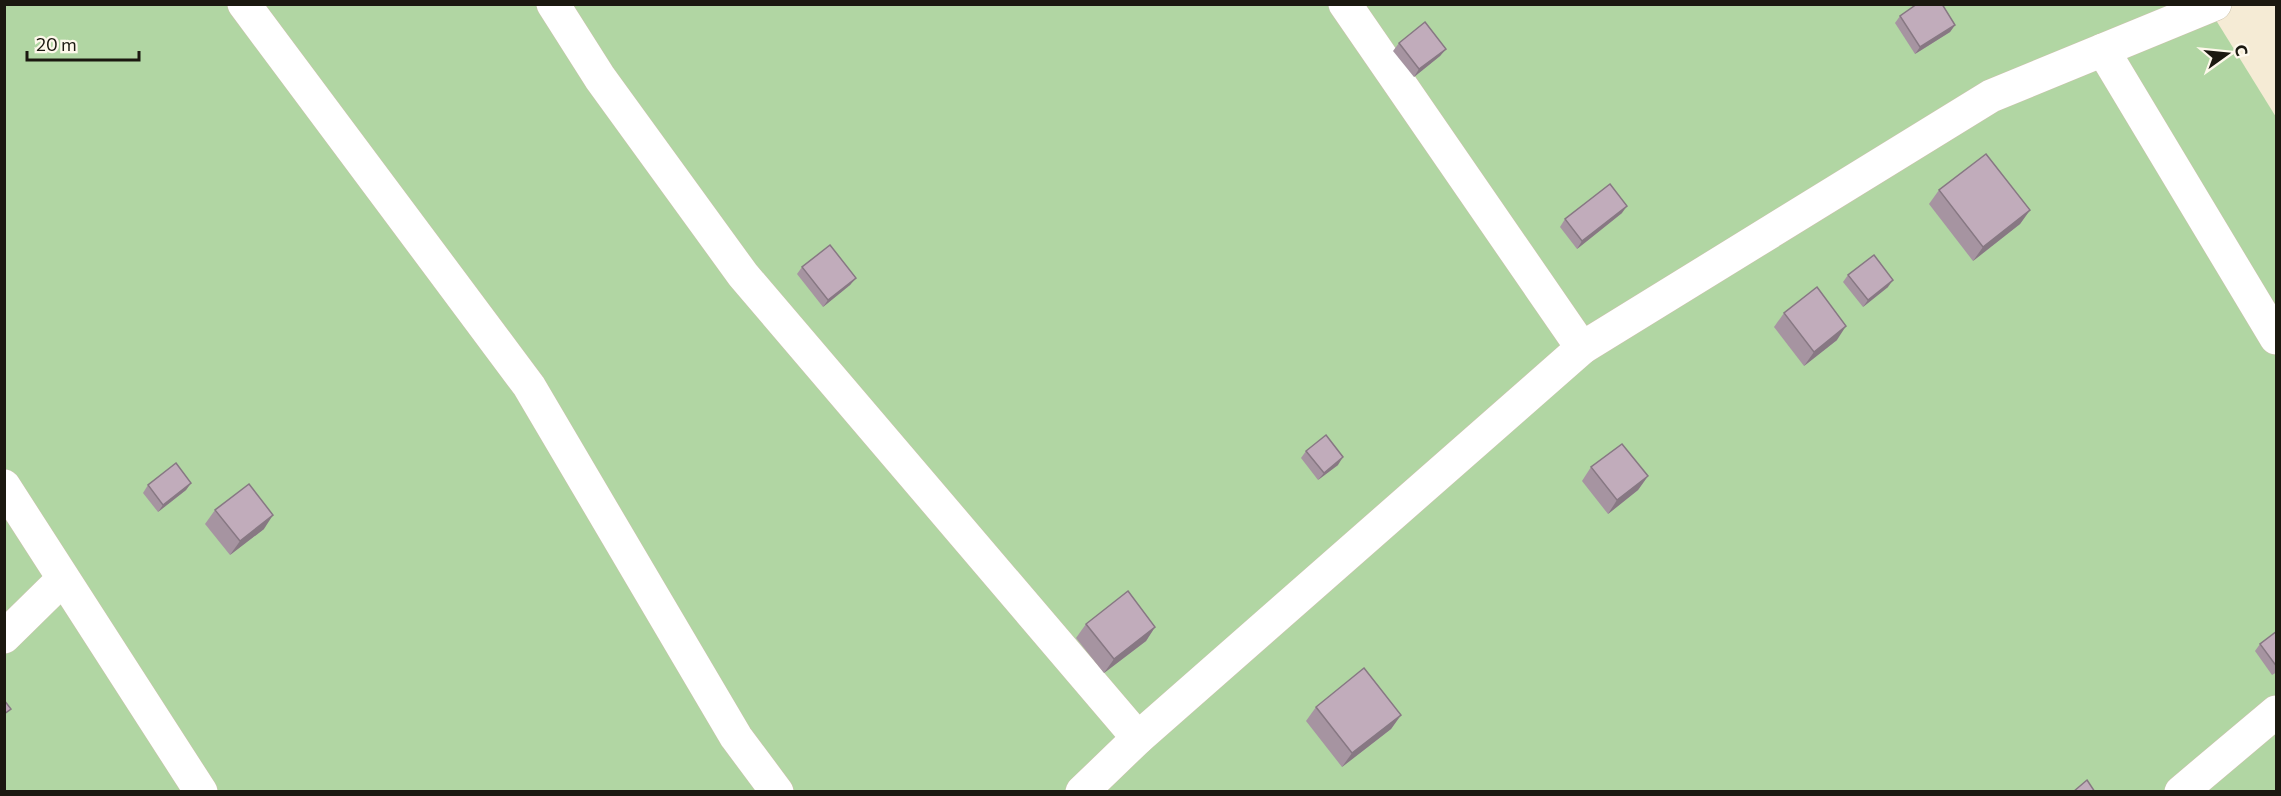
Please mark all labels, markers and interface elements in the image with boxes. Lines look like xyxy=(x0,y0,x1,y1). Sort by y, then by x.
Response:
scale bar xyxy=(27,24,140,62)
north arrow xyxy=(2197,24,2257,84)
text: 20 m xyxy=(36,33,77,55)
text: С xyxy=(2231,42,2253,58)

